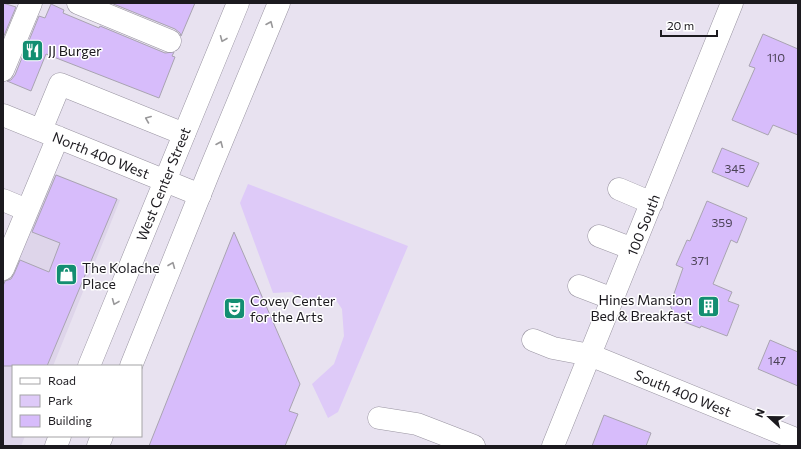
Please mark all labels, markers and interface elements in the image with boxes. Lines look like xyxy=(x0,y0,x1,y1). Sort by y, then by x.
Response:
scale bar xyxy=(661,12,717,38)
text: 20 m xyxy=(667,18,694,32)
one-way arrow xyxy=(266,21,274,28)
one-way arrow xyxy=(220,35,228,43)
restaurant icon: JJ Burger xyxy=(20,37,46,63)
place label: JJ Burger xyxy=(48,42,102,59)
house number: 110 xyxy=(767,50,785,64)
one-way arrow xyxy=(144,116,152,124)
street label: West Center Street xyxy=(132,124,194,243)
street label: North 400 West xyxy=(50,128,152,182)
one-way arrow xyxy=(216,141,224,148)
house number: 345 xyxy=(725,161,746,175)
street label: 100 South xyxy=(623,192,663,258)
house number: 359 xyxy=(711,215,733,229)
house number: 371 xyxy=(691,253,709,267)
place label: The Kolache Place xyxy=(82,259,160,292)
one-way arrow xyxy=(167,261,175,268)
shop icon: The Kolache Place xyxy=(54,262,80,288)
place label: Hines Mansion Bed & Breakfast xyxy=(590,291,692,324)
place label: Covey Center for the Arts xyxy=(250,292,336,325)
building icon: Hines Mansion Bed & Breakfast xyxy=(695,294,721,320)
theatre icon: Covey Center for the Arts xyxy=(222,295,248,321)
one-way arrow xyxy=(112,297,120,305)
house number: 147 xyxy=(768,353,786,367)
legend xyxy=(12,365,142,437)
street label: South 400 West xyxy=(632,366,734,420)
text: Road xyxy=(48,373,76,387)
text: Park xyxy=(48,393,74,407)
north arrow xyxy=(749,397,789,437)
text: N xyxy=(752,407,767,419)
text: Building xyxy=(48,413,92,427)

